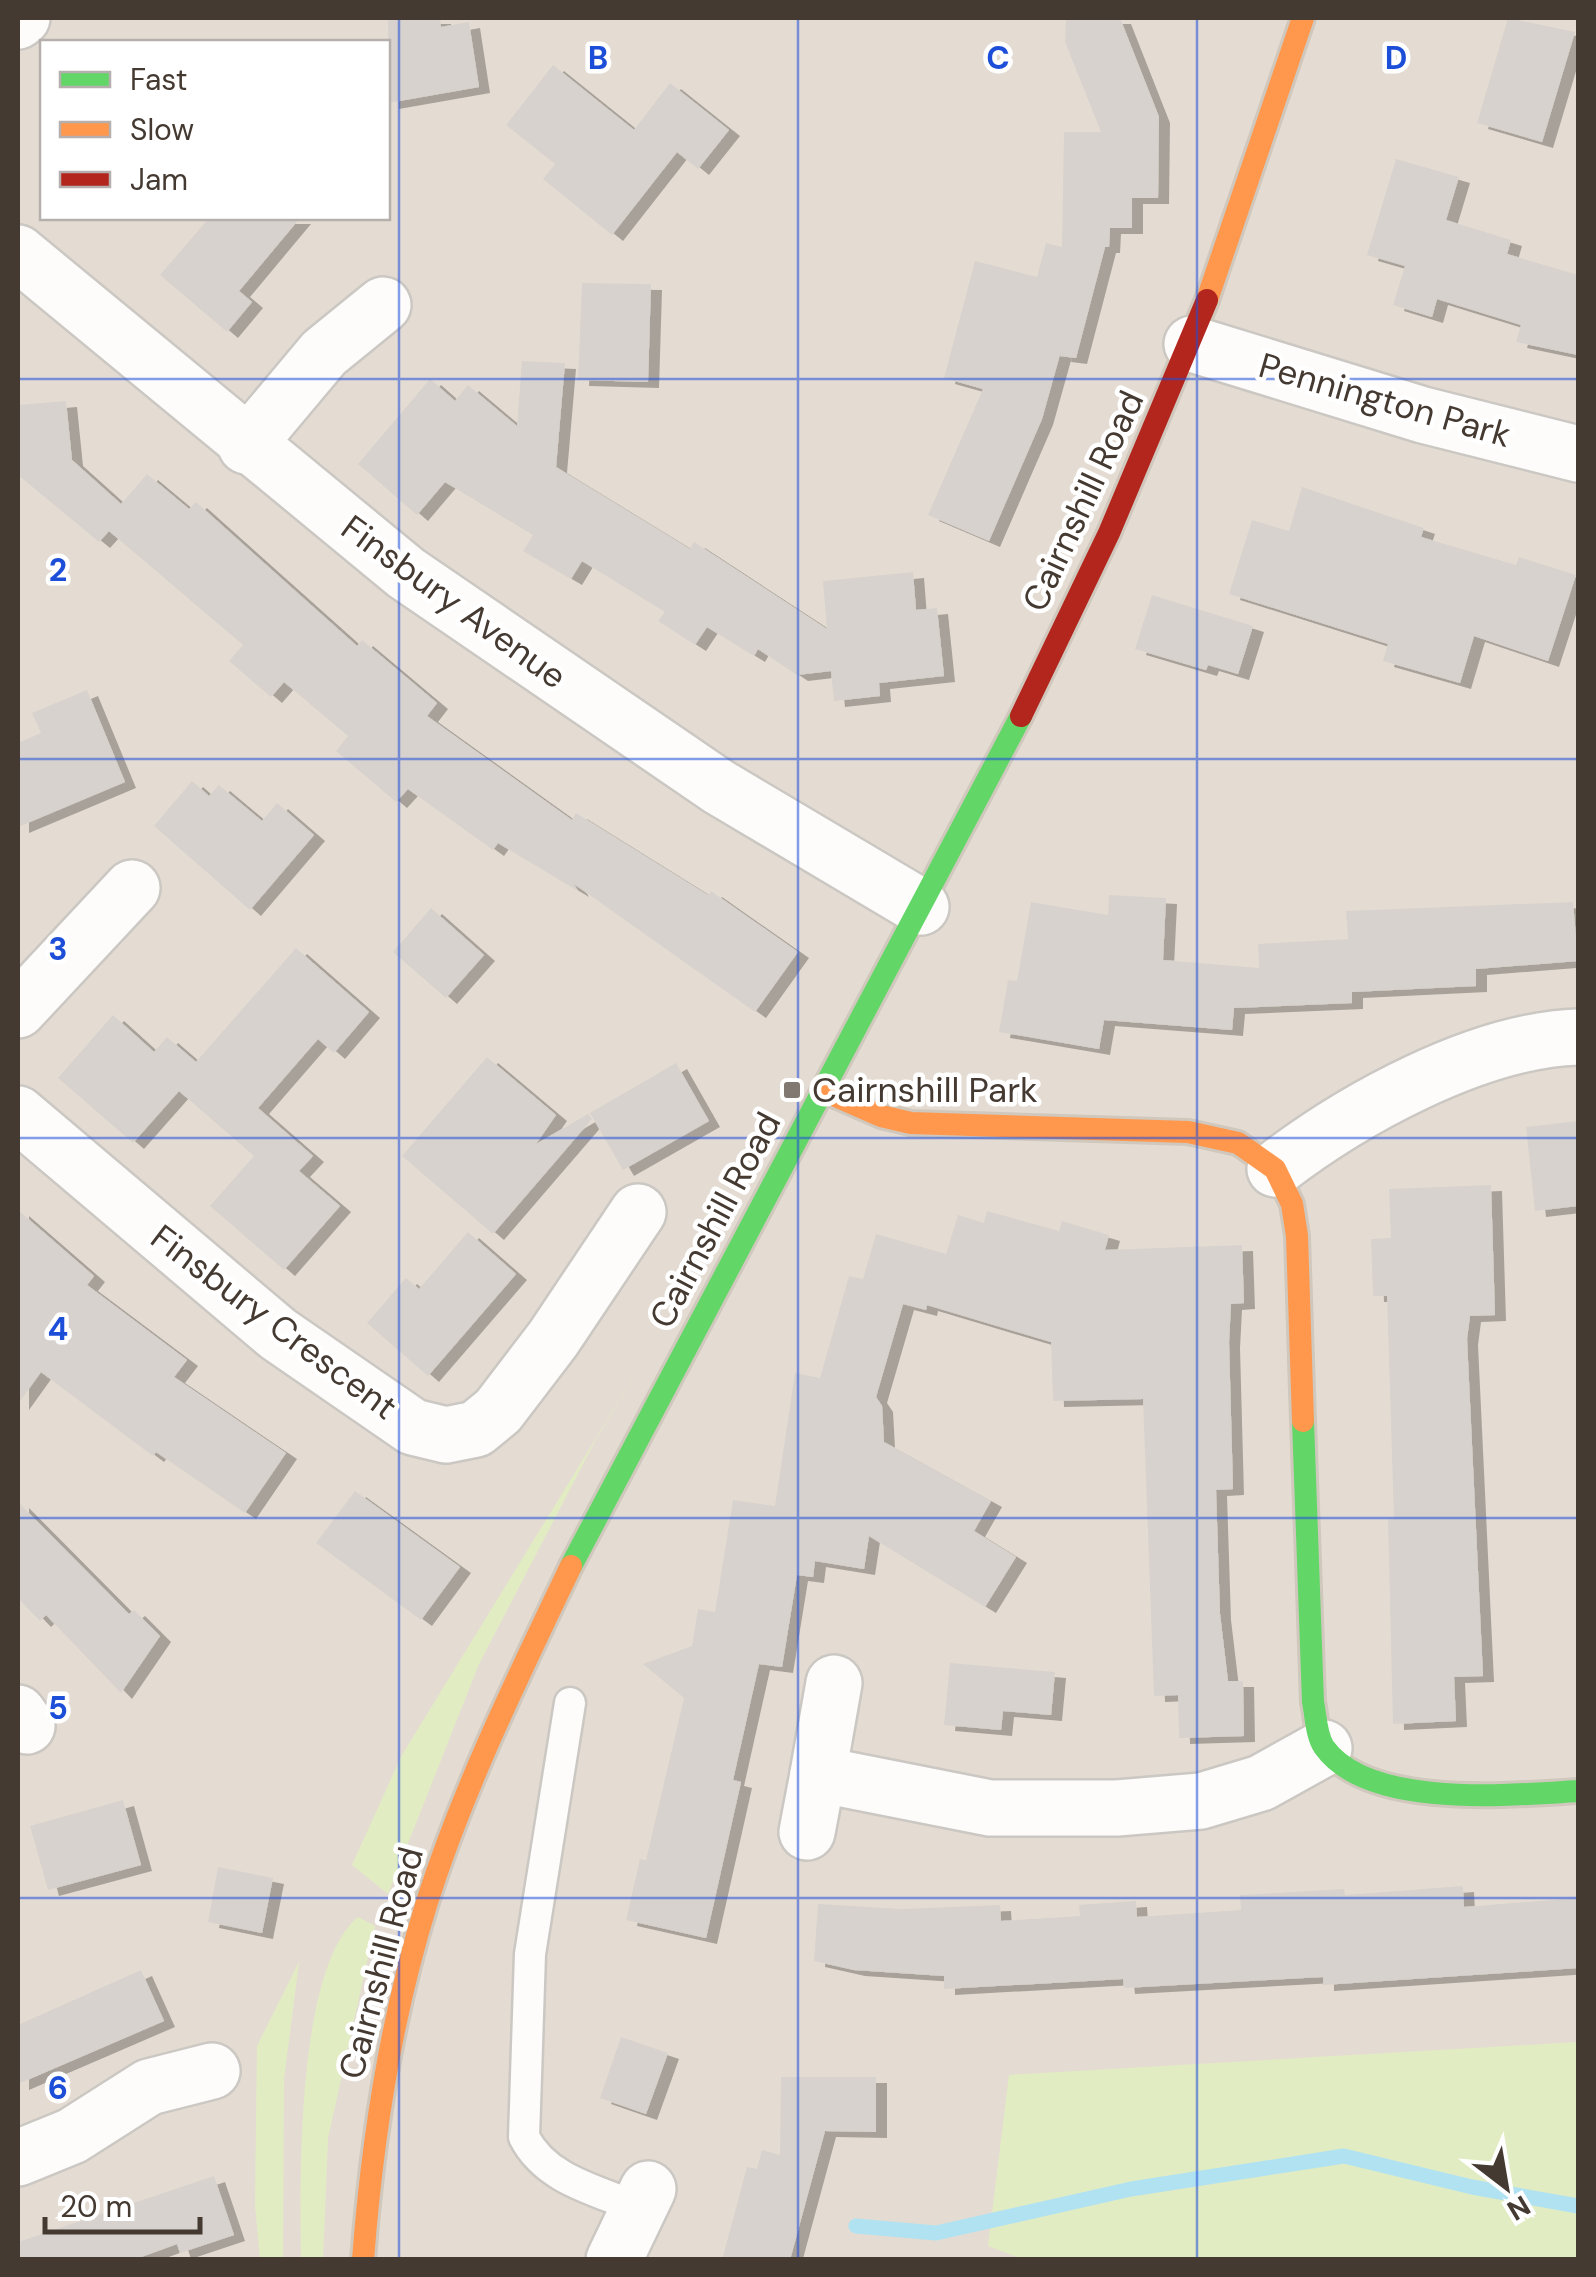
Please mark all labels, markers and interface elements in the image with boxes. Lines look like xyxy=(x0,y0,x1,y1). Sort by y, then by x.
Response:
text: B xyxy=(588,37,608,79)
text: C xyxy=(986,37,1010,79)
text: D xyxy=(1385,37,1407,79)
legend xyxy=(40,40,390,220)
text: Fast xyxy=(130,60,188,99)
text: Slow xyxy=(130,110,194,149)
text: Jam xyxy=(130,160,188,199)
street label: Pennington Park xyxy=(1254,342,1517,458)
street label: Cairnshill Road xyxy=(1012,383,1154,619)
street label: Finsbury Avenue xyxy=(332,505,576,699)
text: 2 xyxy=(49,549,67,591)
text: 3 xyxy=(48,928,68,970)
place label: Cairnshill Park xyxy=(812,1067,1038,1113)
marker: Cairnshill Park xyxy=(781,1079,803,1101)
street label: Cairnshill Road xyxy=(639,1104,791,1336)
street label: Finsbury Crescent xyxy=(142,1214,406,1430)
text: 4 xyxy=(48,1308,68,1350)
text: 5 xyxy=(48,1687,68,1729)
street label: Cairnshill Road xyxy=(328,1842,434,2084)
text: 6 xyxy=(48,2067,68,2109)
north arrow xyxy=(1456,2137,1556,2237)
scale bar xyxy=(45,2172,200,2234)
text: 20 m xyxy=(60,2187,132,2226)
text: N xyxy=(1500,2187,1537,2229)

